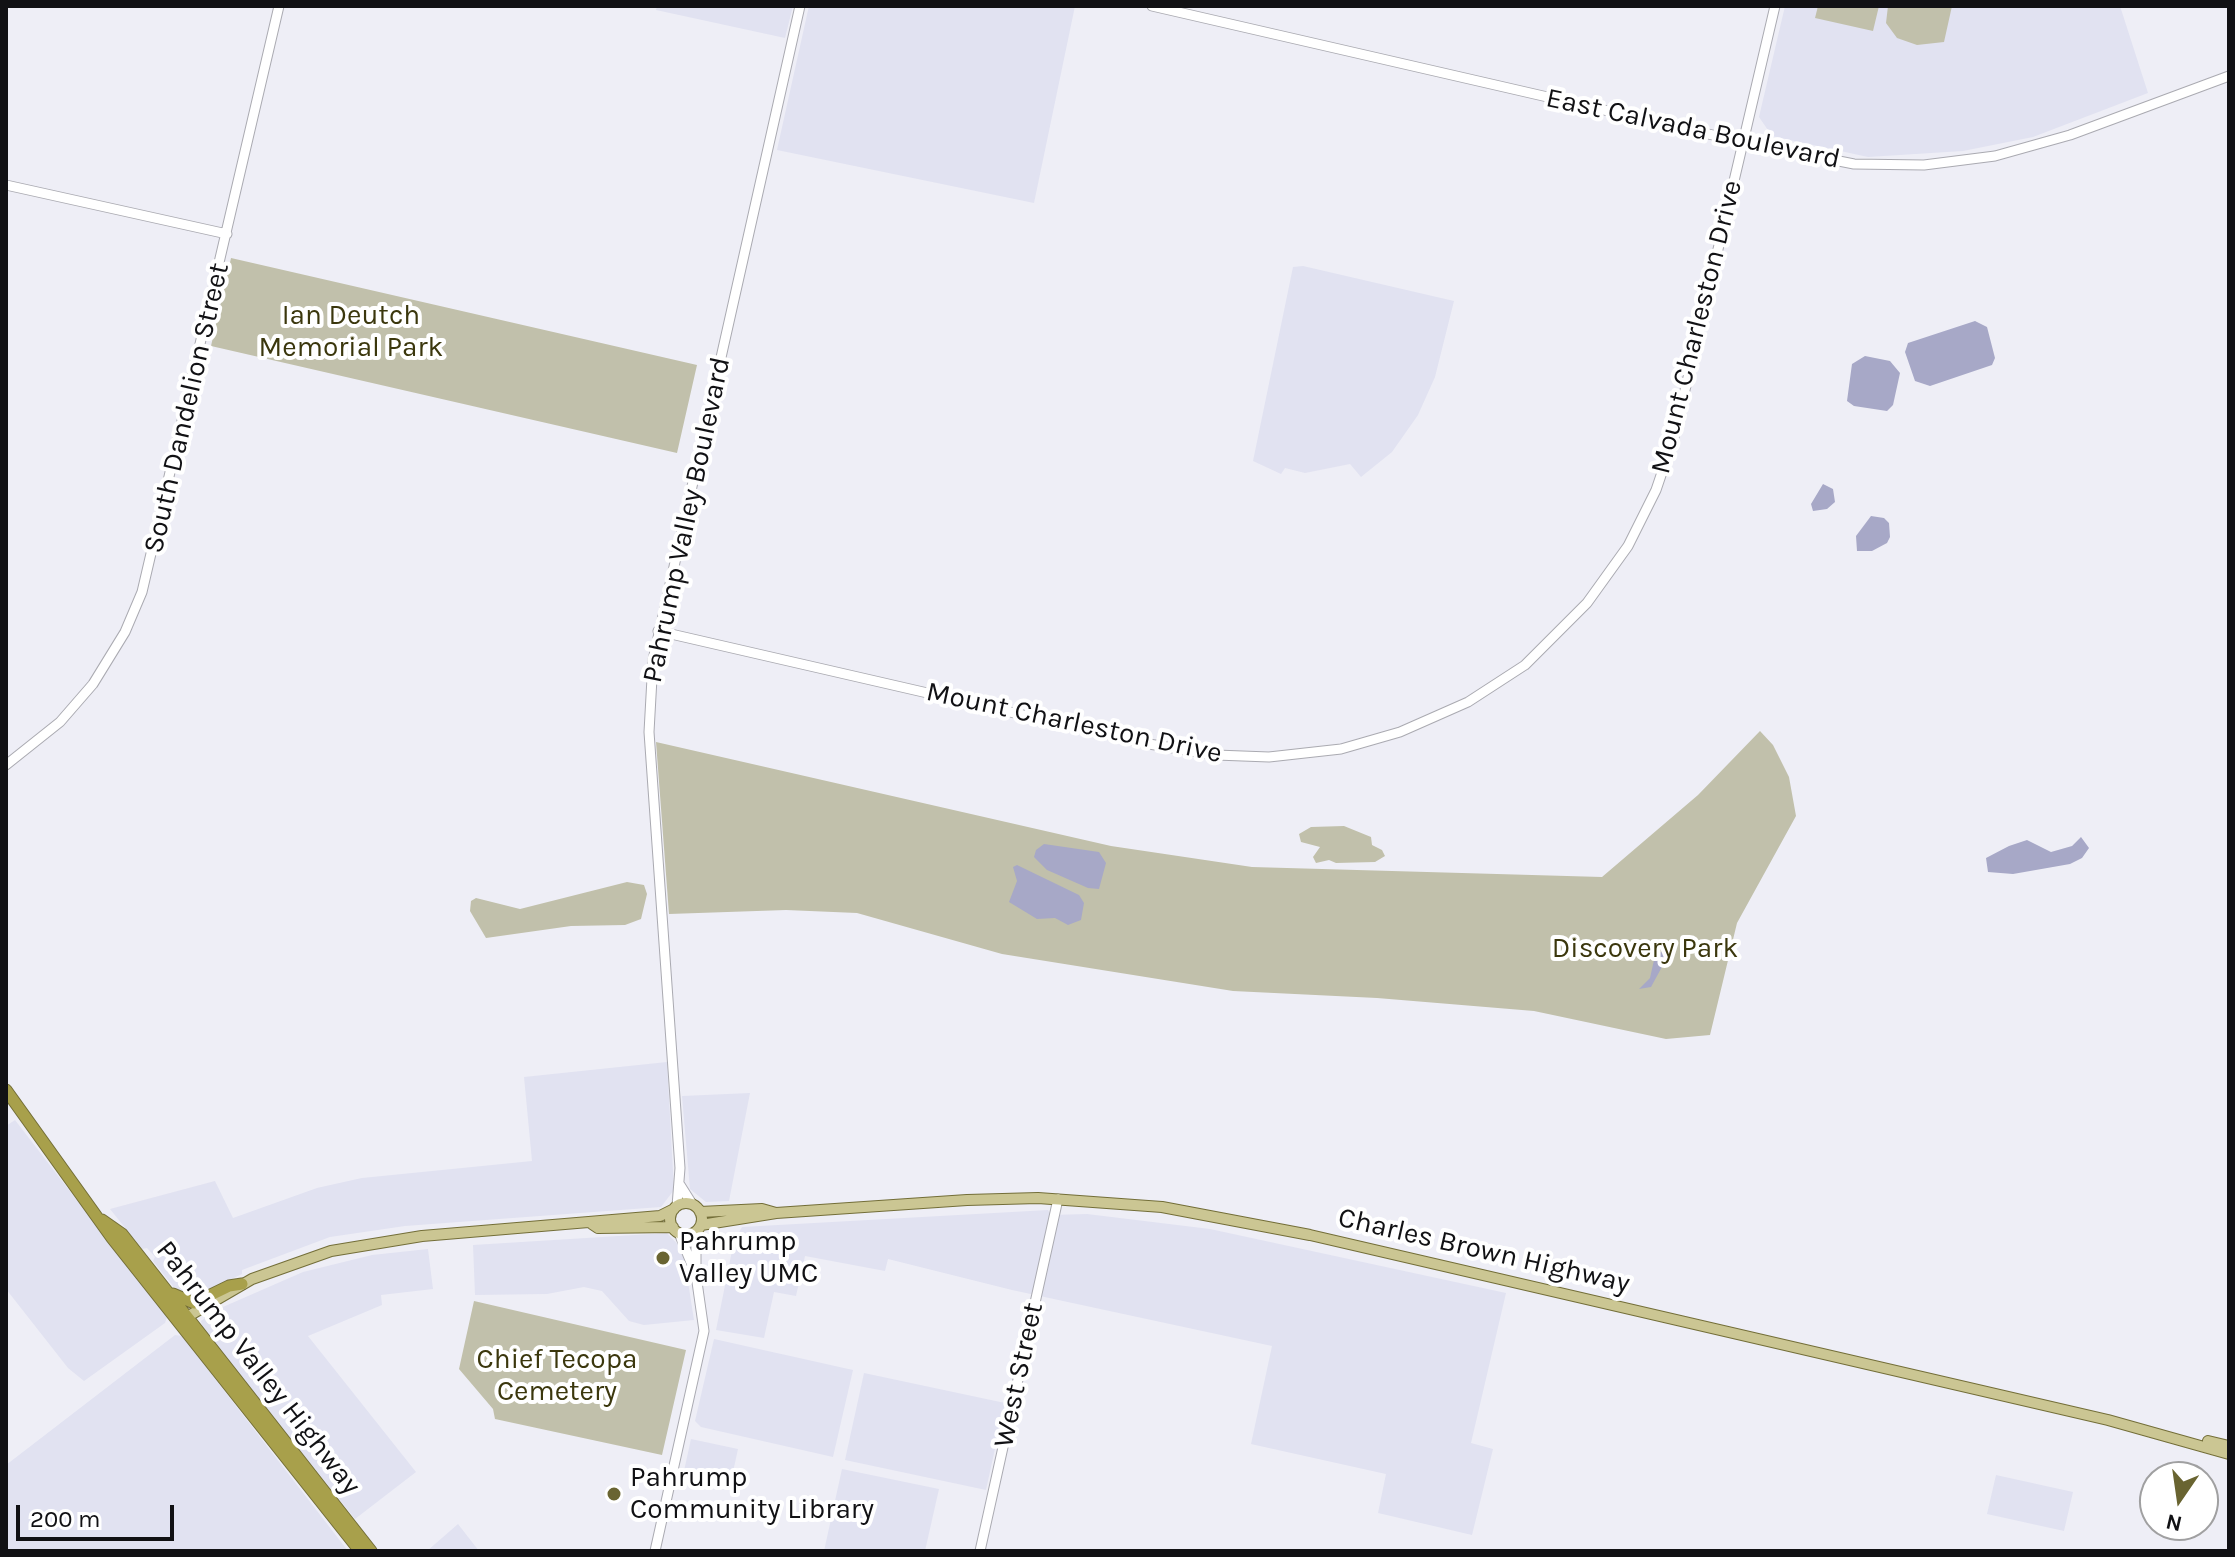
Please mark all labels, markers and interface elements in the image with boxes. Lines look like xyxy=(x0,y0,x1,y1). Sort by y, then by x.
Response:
street label: East Calvada Boulevard xyxy=(1543,81,1843,177)
street label: Mount Charleston Drive xyxy=(1644,177,1750,477)
street label: South Dandelion Street xyxy=(137,260,237,556)
park label: Ian Deutch Memorial Park xyxy=(259,299,443,365)
street label: Pahrump Valley Boulevard xyxy=(636,354,738,686)
street label: Mount Charleston Drive xyxy=(923,675,1225,771)
park label: Discovery Park xyxy=(1552,932,1738,966)
street label: Charles Brown Highway xyxy=(1335,1201,1633,1301)
place label: Pahrump Valley UMC xyxy=(679,1225,818,1291)
street label: Pahrump Valley Highway xyxy=(149,1234,367,1502)
marker: Pahrump Valley UMC xyxy=(654,1249,672,1267)
street label: West Street xyxy=(987,1299,1051,1451)
park label: Chief Tecopa Cemetery xyxy=(477,1343,637,1409)
place label: Pahrump Community Library xyxy=(630,1461,874,1527)
north arrow xyxy=(2139,1461,2219,1541)
marker: Pahrump Community Library xyxy=(605,1485,623,1503)
scale bar xyxy=(20,1489,178,1539)
text: 200 m xyxy=(30,1505,101,1533)
text: N xyxy=(2163,1508,2185,1537)

